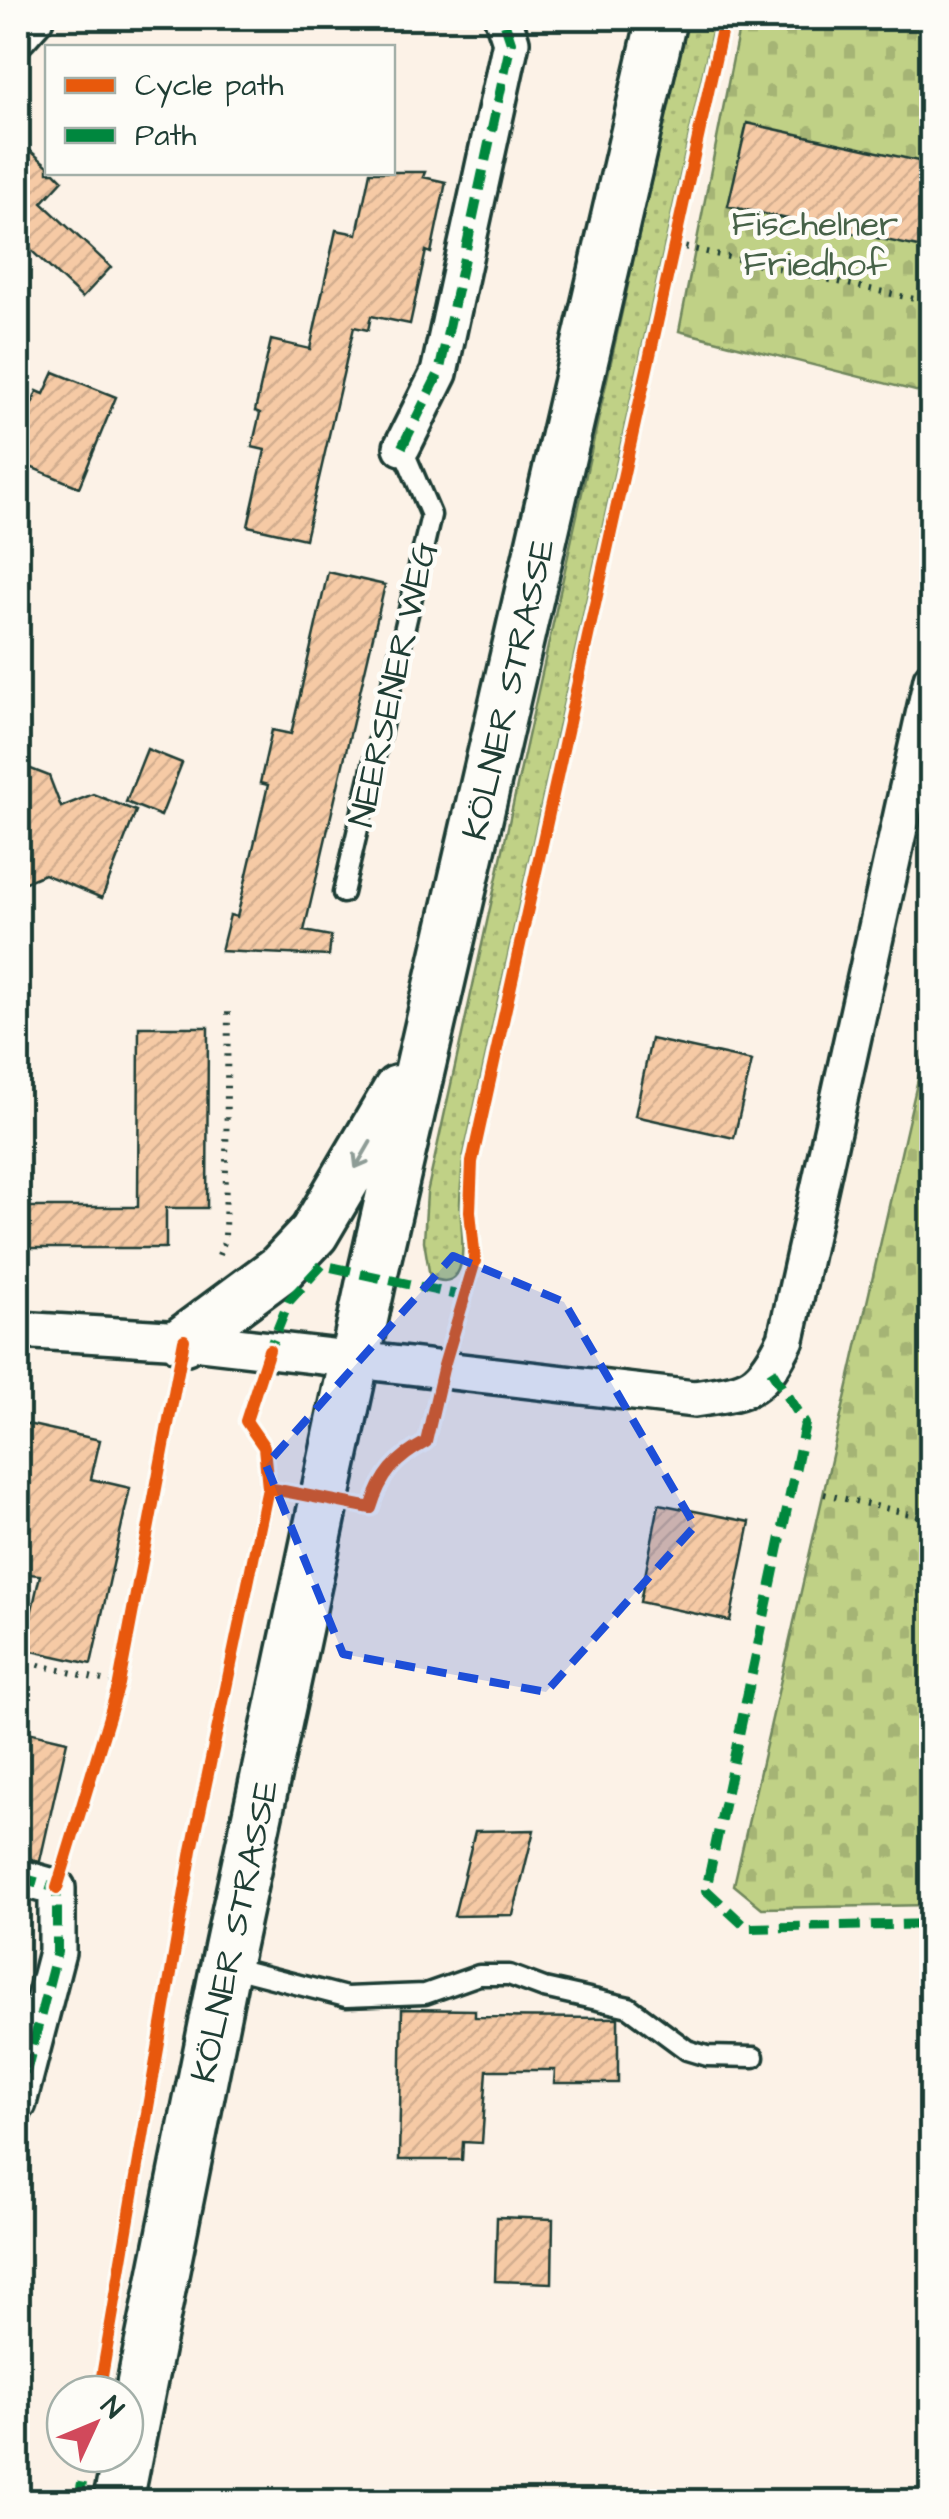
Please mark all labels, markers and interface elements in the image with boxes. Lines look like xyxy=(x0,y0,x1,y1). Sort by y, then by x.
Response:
legend xyxy=(45,45,395,175)
text: Cycle path xyxy=(135,65,284,108)
text: Path xyxy=(135,115,197,157)
park label: Fischelner Friedhof xyxy=(732,200,898,289)
street label: KÖLNER STRASSE xyxy=(451,534,568,845)
street label: NEERSENER WEG xyxy=(337,537,450,832)
one-way arrow xyxy=(352,1140,372,1169)
street label: KÖLNER STRASSE xyxy=(179,1775,291,2087)
north arrow xyxy=(45,2374,145,2474)
text: N xyxy=(92,2388,132,2428)

